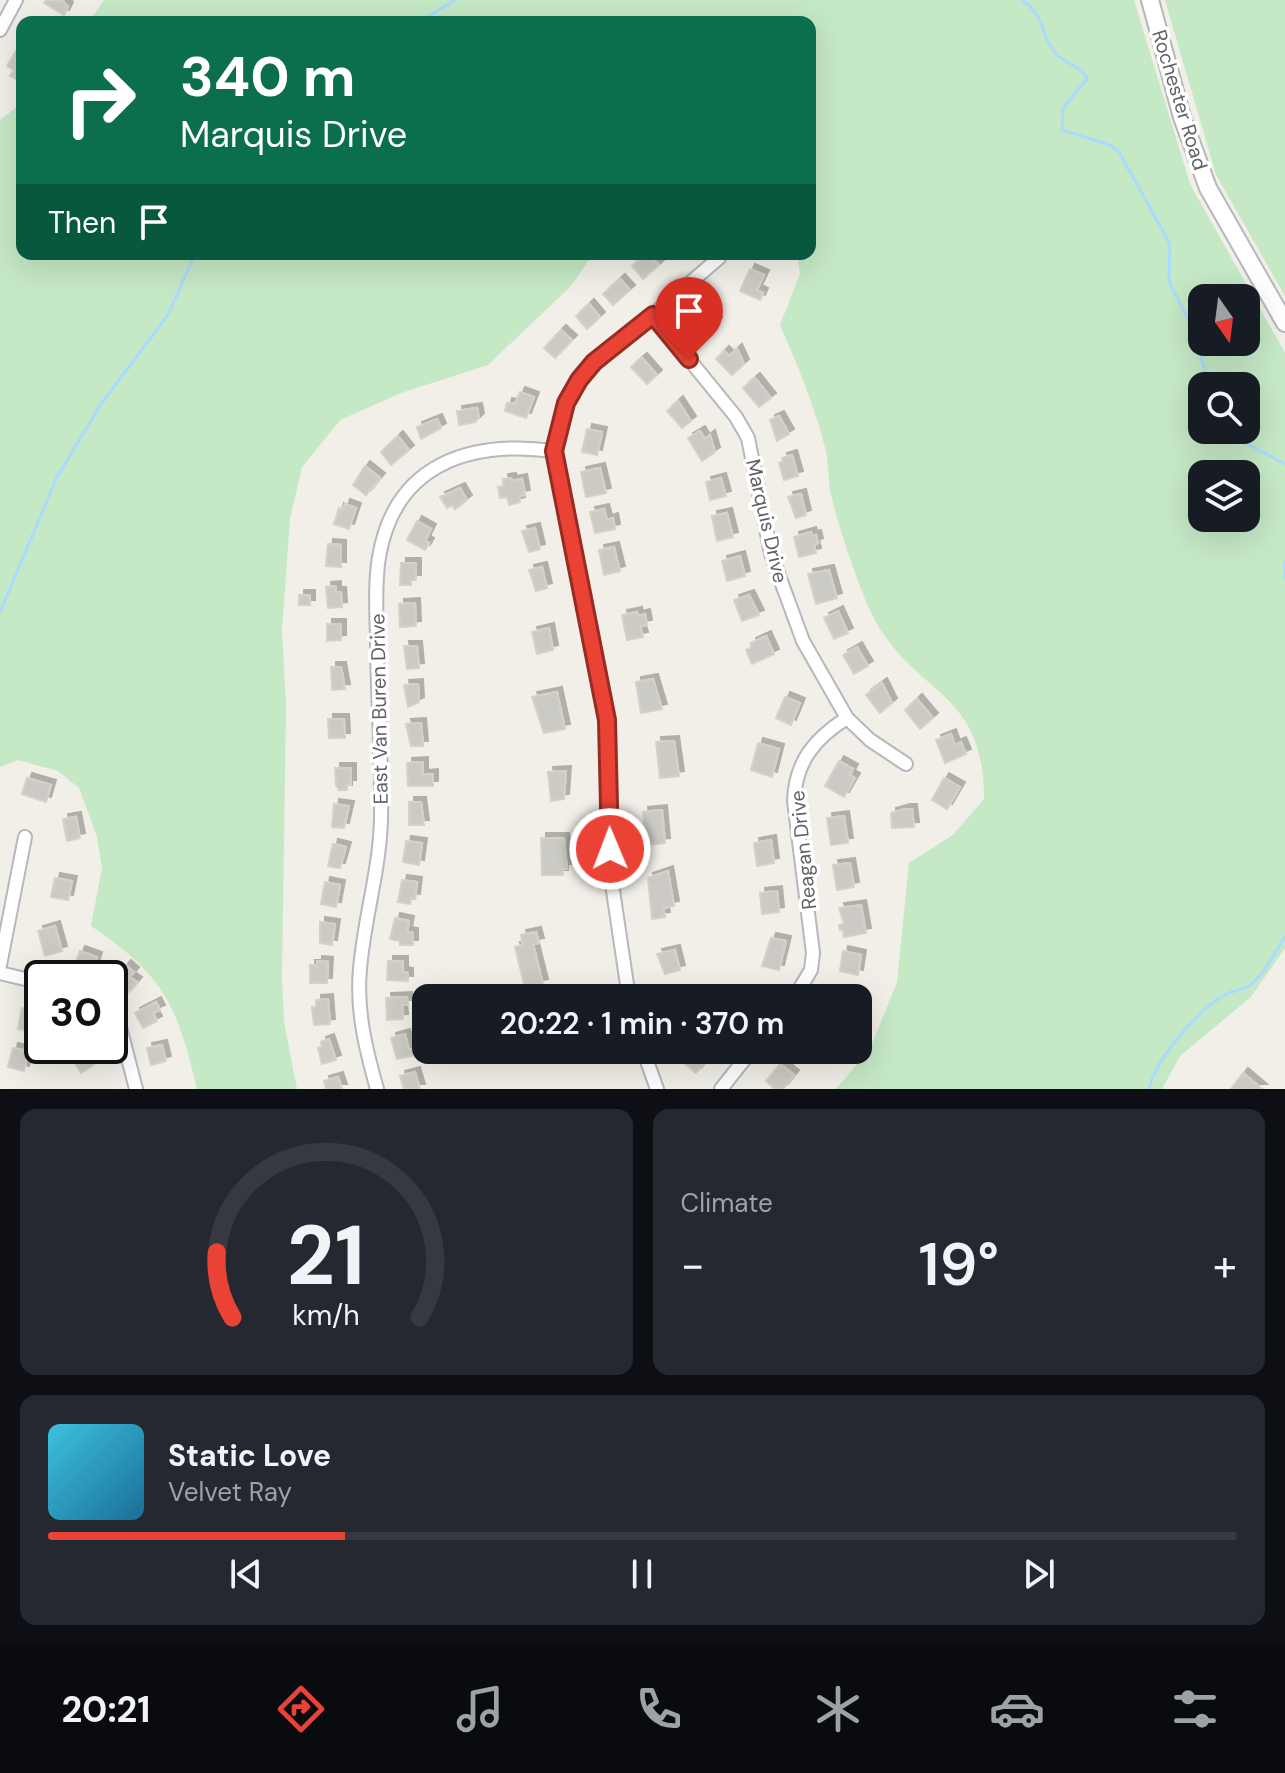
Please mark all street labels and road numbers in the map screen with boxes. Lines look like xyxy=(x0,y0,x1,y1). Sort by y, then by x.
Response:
street label: Rochester Road xyxy=(1146,27,1214,173)
street label: Marquis Drive xyxy=(740,457,794,585)
street label: East Van Buren Drive xyxy=(364,613,394,805)
street label: Reagan Drive xyxy=(784,789,822,911)

